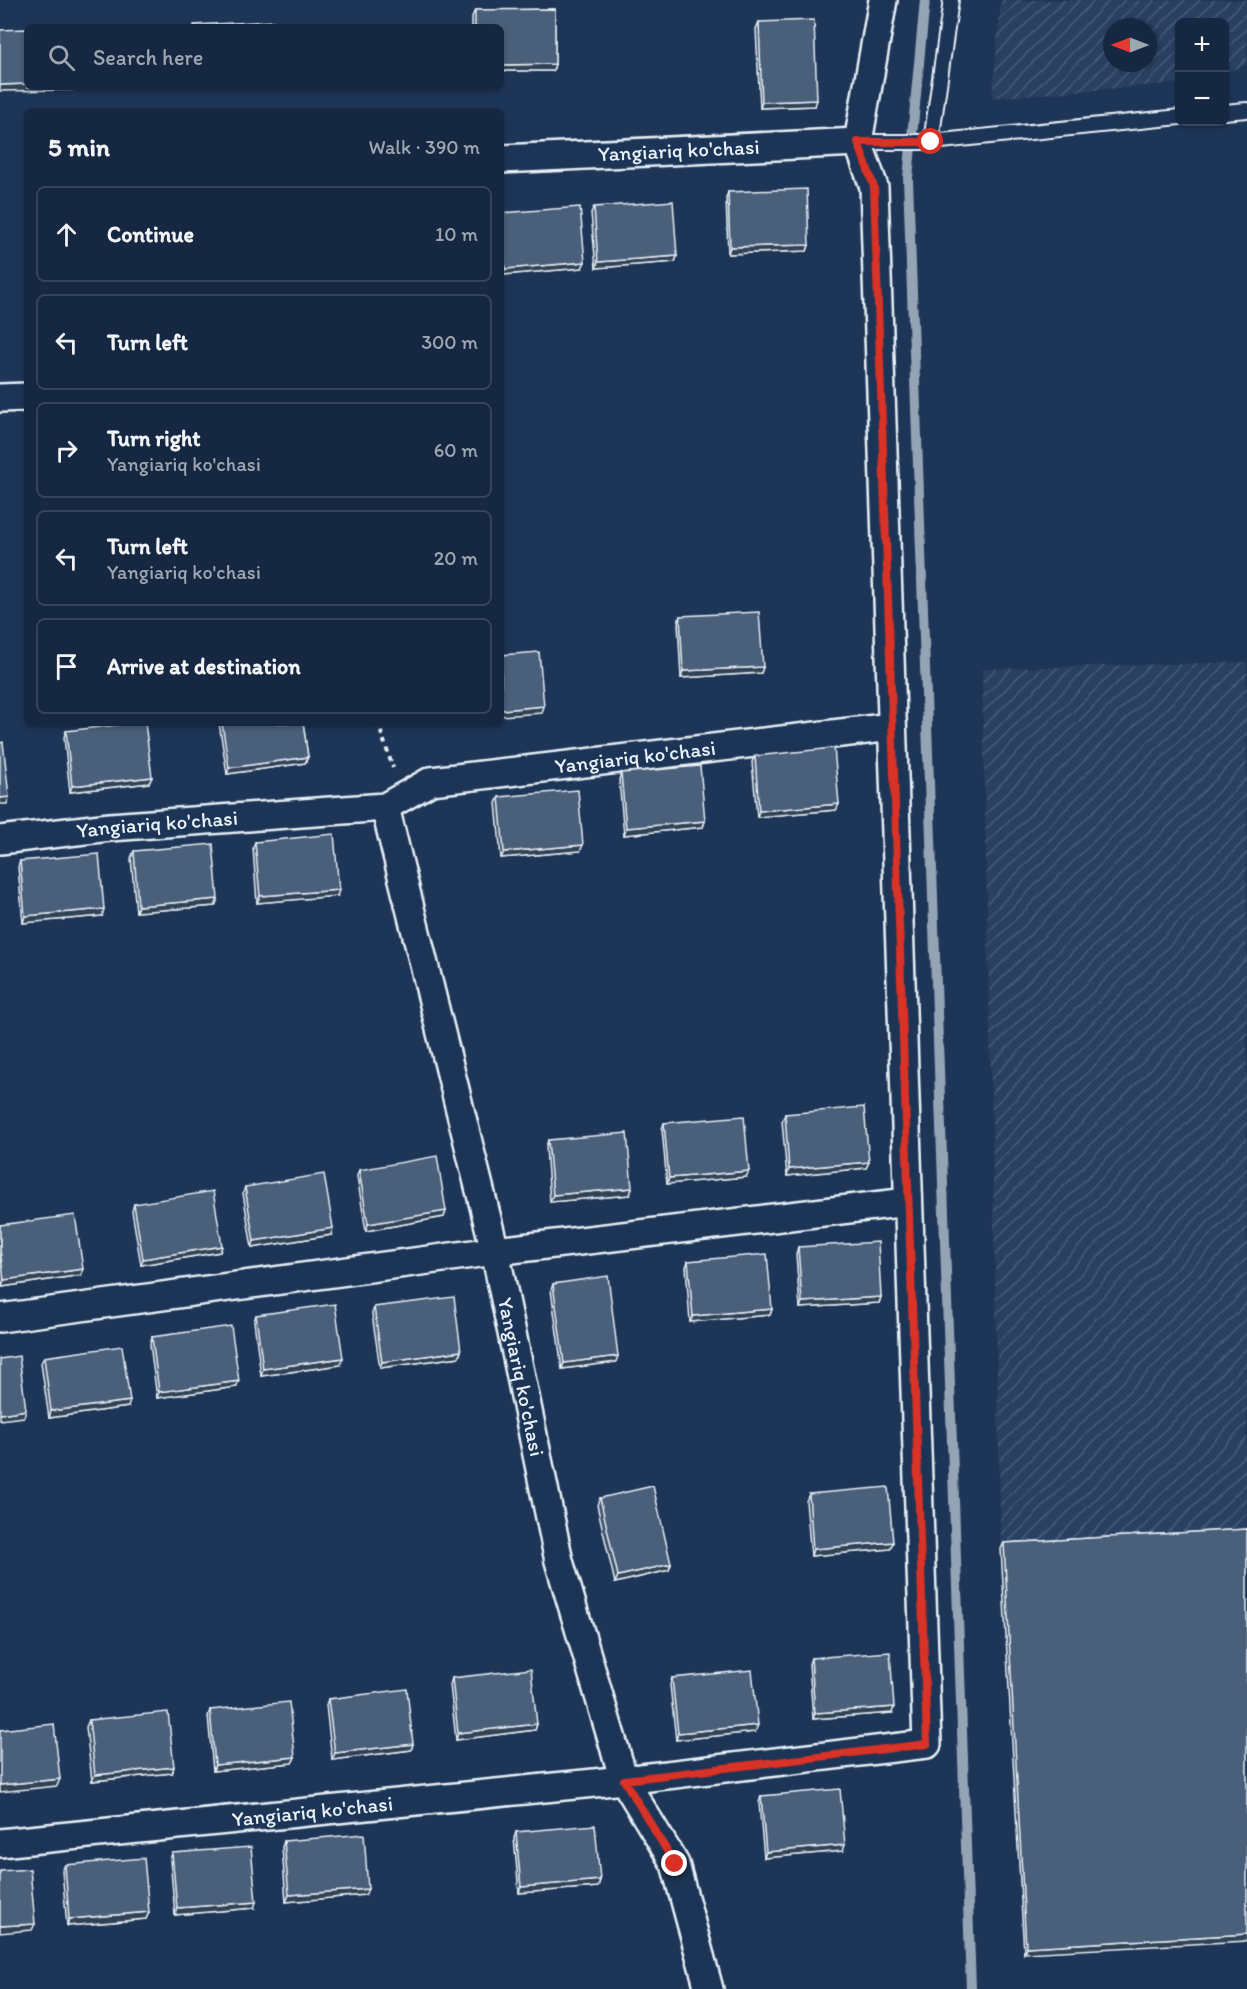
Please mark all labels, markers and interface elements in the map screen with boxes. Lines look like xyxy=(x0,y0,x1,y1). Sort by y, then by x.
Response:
north arrow xyxy=(1103,18,1157,72)
map controls xyxy=(1175,18,1229,126)
button: + xyxy=(1175,18,1229,72)
search box xyxy=(24,24,504,90)
icon: search xyxy=(45,41,78,74)
text: Search here xyxy=(93,44,203,71)
button: − xyxy=(1175,72,1229,126)
route start xyxy=(917,128,943,154)
text: 5 min xyxy=(48,131,110,163)
street label: Yangiariq ko'chasi xyxy=(597,134,760,166)
text: Walk · 390 m xyxy=(369,135,480,159)
icon: ahead xyxy=(50,218,83,251)
text: Continue xyxy=(107,221,194,248)
text: 10 m xyxy=(435,222,478,246)
icon: left xyxy=(50,326,83,359)
text: Turn left xyxy=(107,329,188,356)
text: 300 m xyxy=(421,330,478,354)
text: Turn right xyxy=(107,425,201,452)
icon: right xyxy=(50,434,83,467)
text: 60 m xyxy=(434,438,478,462)
text: Yangiariq ko'chasi xyxy=(107,452,261,476)
text: Turn left xyxy=(107,533,188,560)
icon: left xyxy=(50,542,83,575)
text: 20 m xyxy=(434,546,478,570)
text: Yangiariq ko'chasi xyxy=(107,560,261,584)
icon: arrive xyxy=(50,650,83,683)
text: Arrive at destination xyxy=(107,653,301,680)
street label: Yangiariq ko'chasi xyxy=(553,735,717,778)
street label: Yangiariq ko'chasi xyxy=(75,805,239,843)
street label: Yangiariq ko'chasi xyxy=(493,1295,550,1459)
street label: Yangiariq ko'chasi xyxy=(231,1790,394,1832)
route end xyxy=(661,1850,687,1876)

